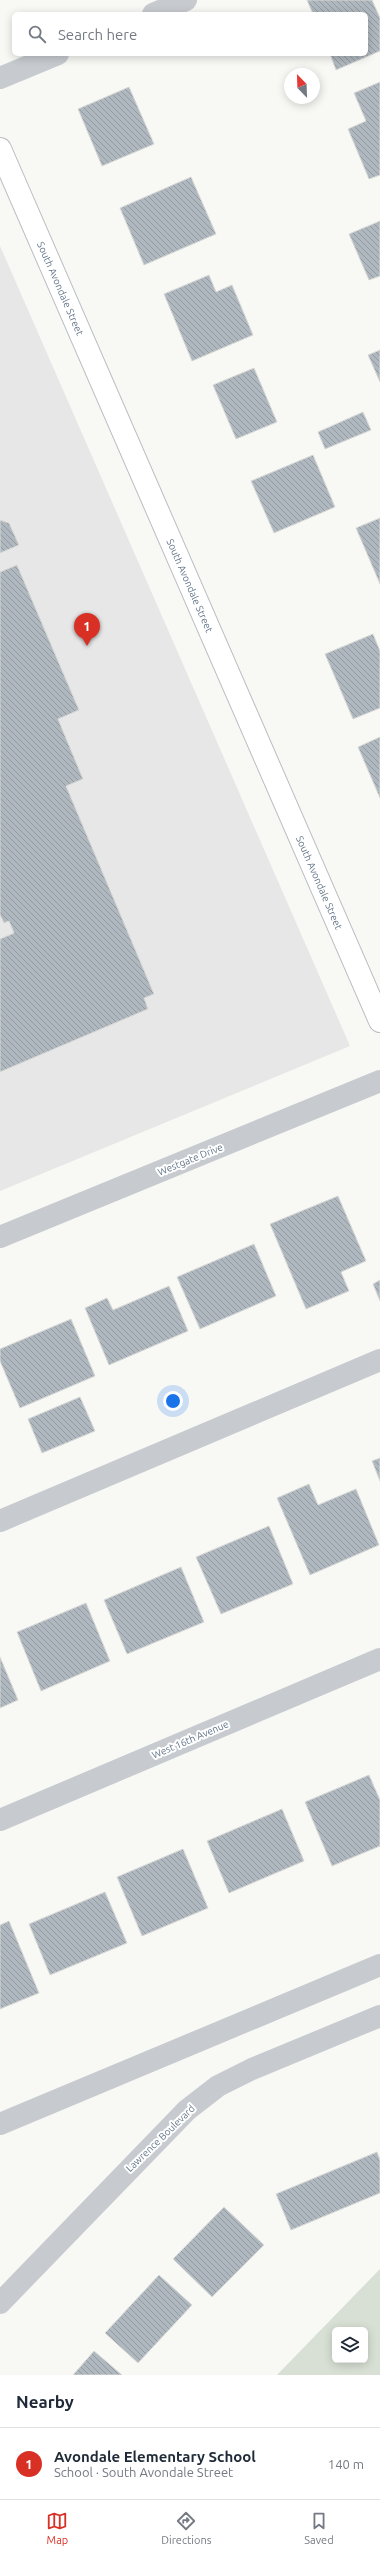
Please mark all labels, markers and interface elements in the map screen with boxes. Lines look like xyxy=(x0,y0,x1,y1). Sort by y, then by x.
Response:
search box xyxy=(12,12,368,56)
icon: search xyxy=(26,23,48,45)
text: Search here xyxy=(58,26,137,43)
north arrow xyxy=(284,68,320,104)
street label: South Avondale Street xyxy=(35,240,86,337)
street label: South Avondale Street xyxy=(164,537,215,634)
pin: 1 xyxy=(74,613,100,646)
street label: South Avondale Street xyxy=(294,834,344,931)
street label: Westgate Drive xyxy=(156,1141,224,1178)
your location xyxy=(163,1391,183,1411)
street label: West 16th Avenue xyxy=(150,1718,230,1761)
street label: Lawrence Boulevard xyxy=(124,2103,197,2174)
map controls xyxy=(332,2327,368,2363)
button: layers xyxy=(332,2327,368,2363)
text: Nearby xyxy=(16,2392,74,2411)
text: Avondale Elementary School xyxy=(54,2448,256,2465)
text: 1 xyxy=(25,2457,33,2471)
text: 140 m xyxy=(328,2457,364,2471)
text: School · South Avondale Street xyxy=(54,2465,233,2479)
tab: Map xyxy=(46,2510,68,2546)
tab: Directions xyxy=(161,2510,212,2546)
tab: Saved xyxy=(304,2510,334,2546)

